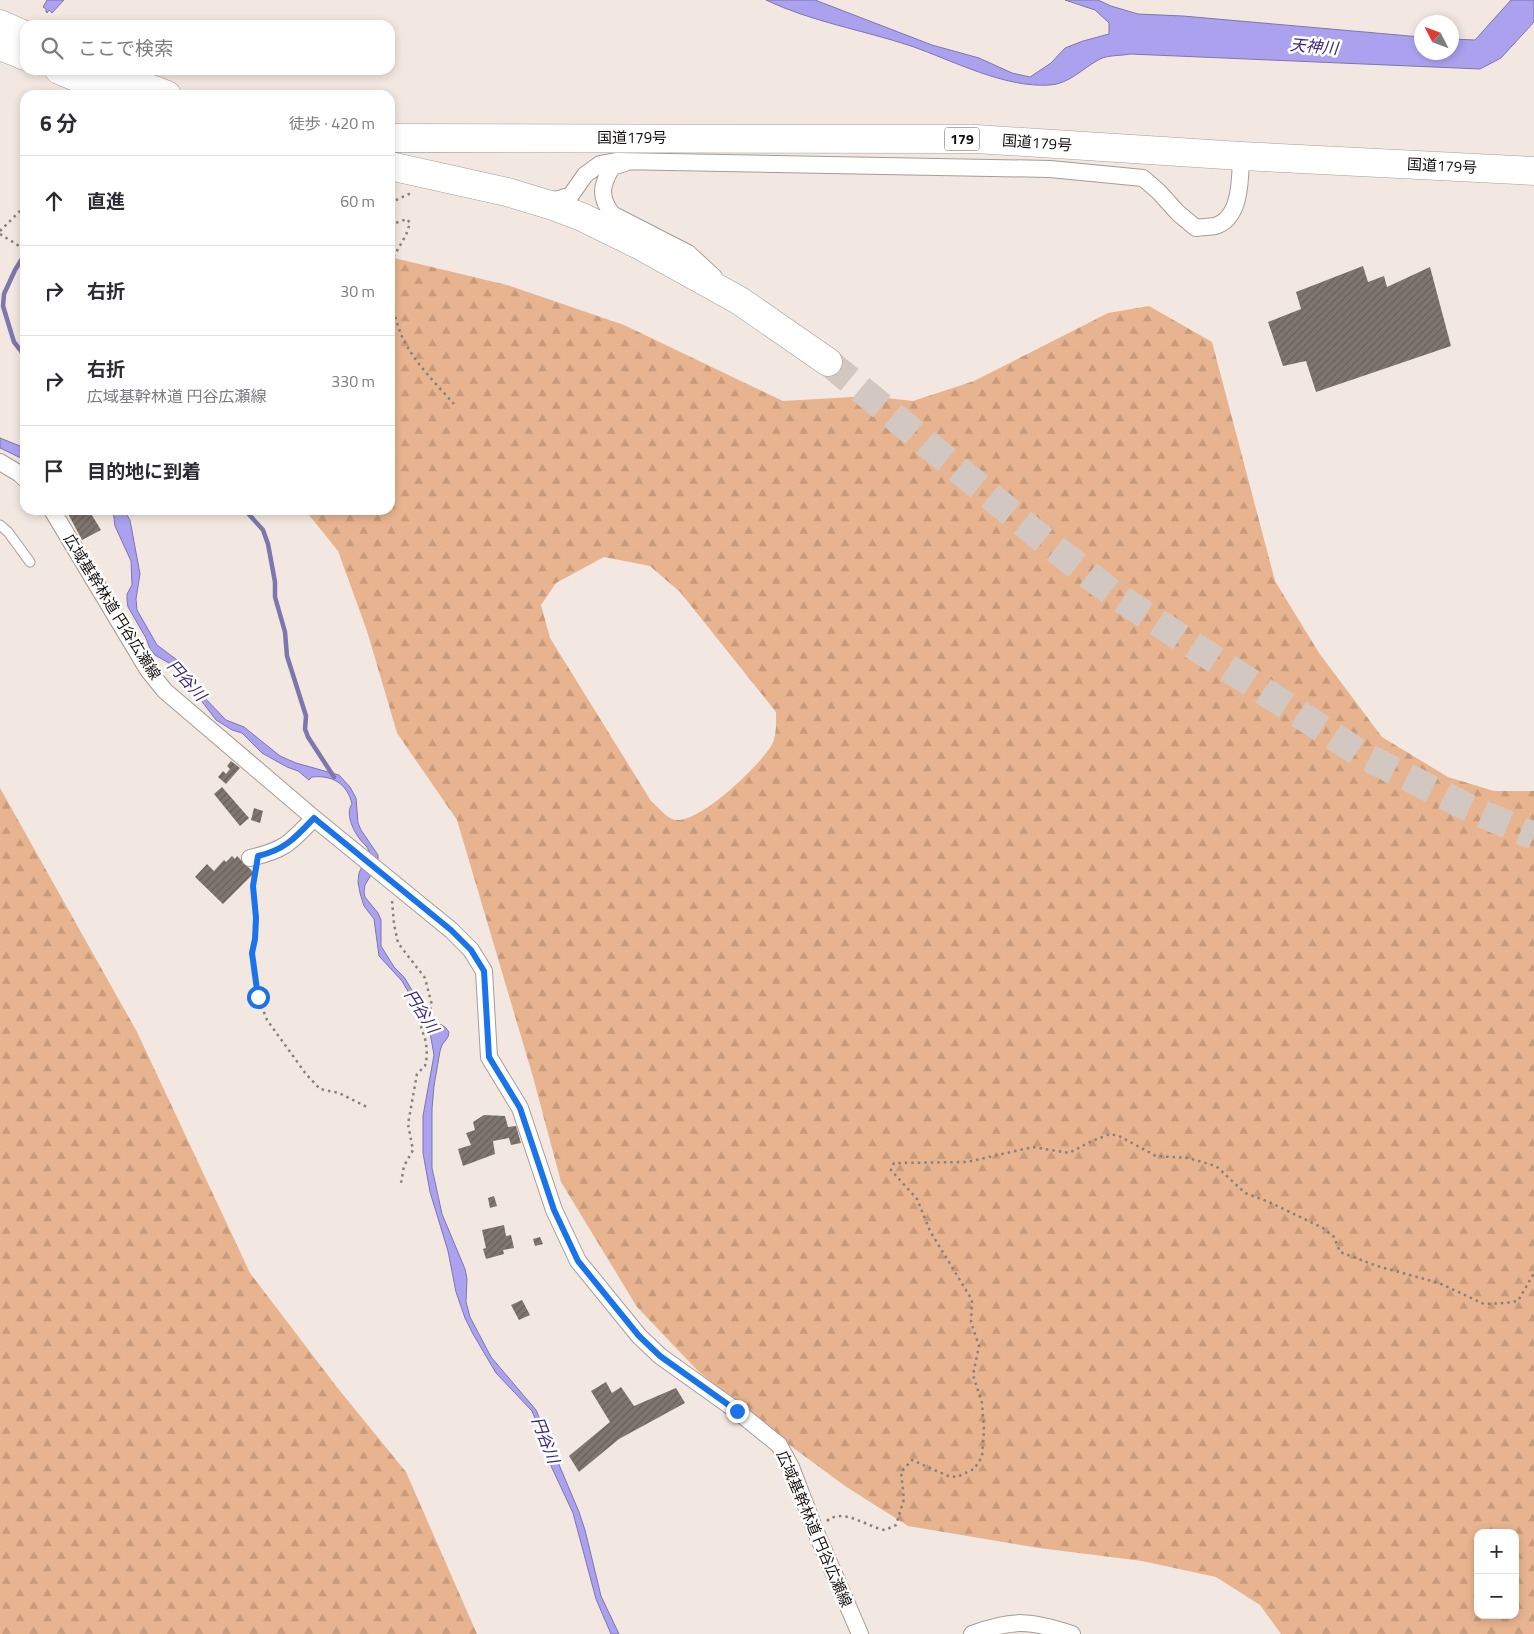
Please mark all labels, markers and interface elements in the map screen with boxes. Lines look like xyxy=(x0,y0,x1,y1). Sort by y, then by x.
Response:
north arrow xyxy=(1414,15,1459,60)
search box xyxy=(20,20,395,75)
water label: 天神川 xyxy=(1289,32,1341,60)
text: ここで検索 xyxy=(78,33,173,62)
icon: search xyxy=(38,34,66,62)
text: 6 分 xyxy=(40,107,77,139)
text: 徒歩 · 420 m xyxy=(289,111,375,135)
street label: 国道179号 xyxy=(597,126,667,149)
road number: 179 xyxy=(944,128,980,150)
street label: 国道179号 xyxy=(1001,129,1073,156)
street label: 国道179号 xyxy=(1406,152,1478,179)
text: 直進 xyxy=(87,186,125,215)
icon: ahead xyxy=(40,187,68,215)
text: 60 m xyxy=(340,189,375,213)
text: 右折 xyxy=(87,276,125,305)
icon: right xyxy=(40,277,68,305)
text: 30 m xyxy=(340,279,375,303)
text: 右折 xyxy=(87,354,125,383)
icon: right xyxy=(40,367,68,395)
text: 330 m xyxy=(331,369,375,393)
text: 広域基幹林道 円谷広瀬線 xyxy=(87,384,267,408)
text: 目的地に到着 xyxy=(87,456,201,485)
icon: arrive xyxy=(40,457,68,485)
street label: 広域基幹林道 円谷広瀬線 xyxy=(58,529,167,684)
water label: 円谷川 xyxy=(162,654,213,707)
water label: 円谷川 xyxy=(399,984,446,1039)
route start xyxy=(247,986,270,1009)
route end xyxy=(726,1400,749,1423)
water label: 円谷川 xyxy=(526,1413,567,1469)
street label: 広域基幹林道 円谷広瀬線 xyxy=(771,1447,858,1611)
map controls xyxy=(1474,1529,1519,1619)
button: + xyxy=(1474,1529,1519,1574)
button: − xyxy=(1474,1574,1519,1619)

